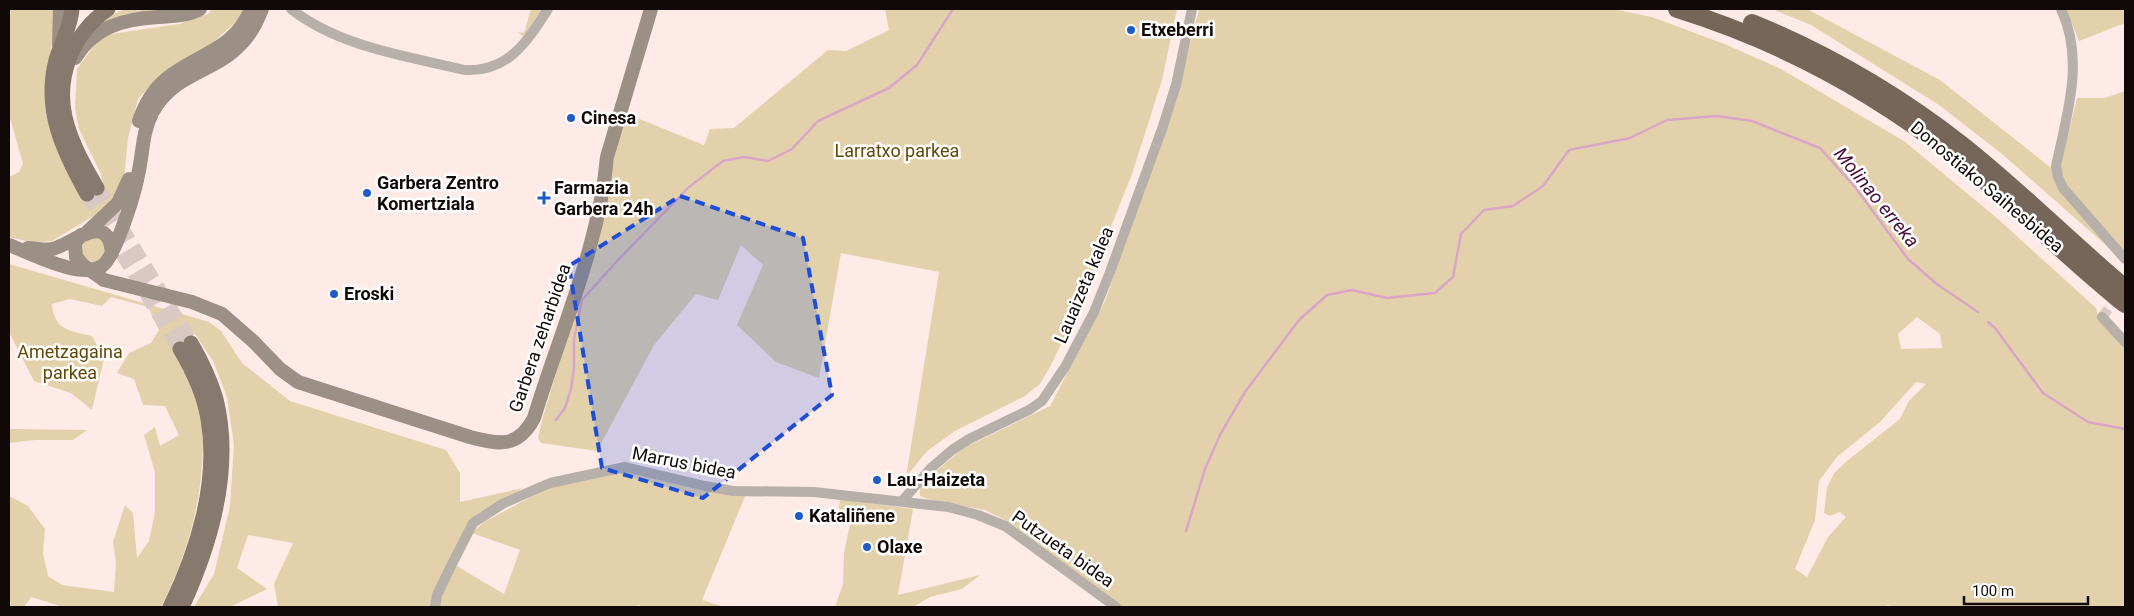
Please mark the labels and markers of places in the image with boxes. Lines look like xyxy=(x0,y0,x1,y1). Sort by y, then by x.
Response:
place label: Etxeberri xyxy=(1141,19,1214,40)
marker: Etxeberri xyxy=(1125,24,1137,36)
place label: Cinesa xyxy=(581,107,637,128)
marker: Cinesa xyxy=(565,112,577,124)
place label: Garbera Zentro Komertziala xyxy=(377,172,499,214)
place label: Farmazia Garbera 24h xyxy=(554,177,653,219)
marker: Garbera Zentro Komertziala xyxy=(361,187,373,199)
marker: Farmazia Garbera 24h xyxy=(538,192,550,204)
place label: Eroski xyxy=(344,283,394,304)
marker: Eroski xyxy=(328,288,340,300)
place label: Lau-Haizeta xyxy=(887,469,985,490)
marker: Lau-Haizeta xyxy=(871,474,883,486)
place label: Kataliñene xyxy=(809,505,895,526)
marker: Kataliñene xyxy=(793,510,805,522)
place label: Olaxe xyxy=(877,536,923,557)
marker: Olaxe xyxy=(861,541,873,553)

